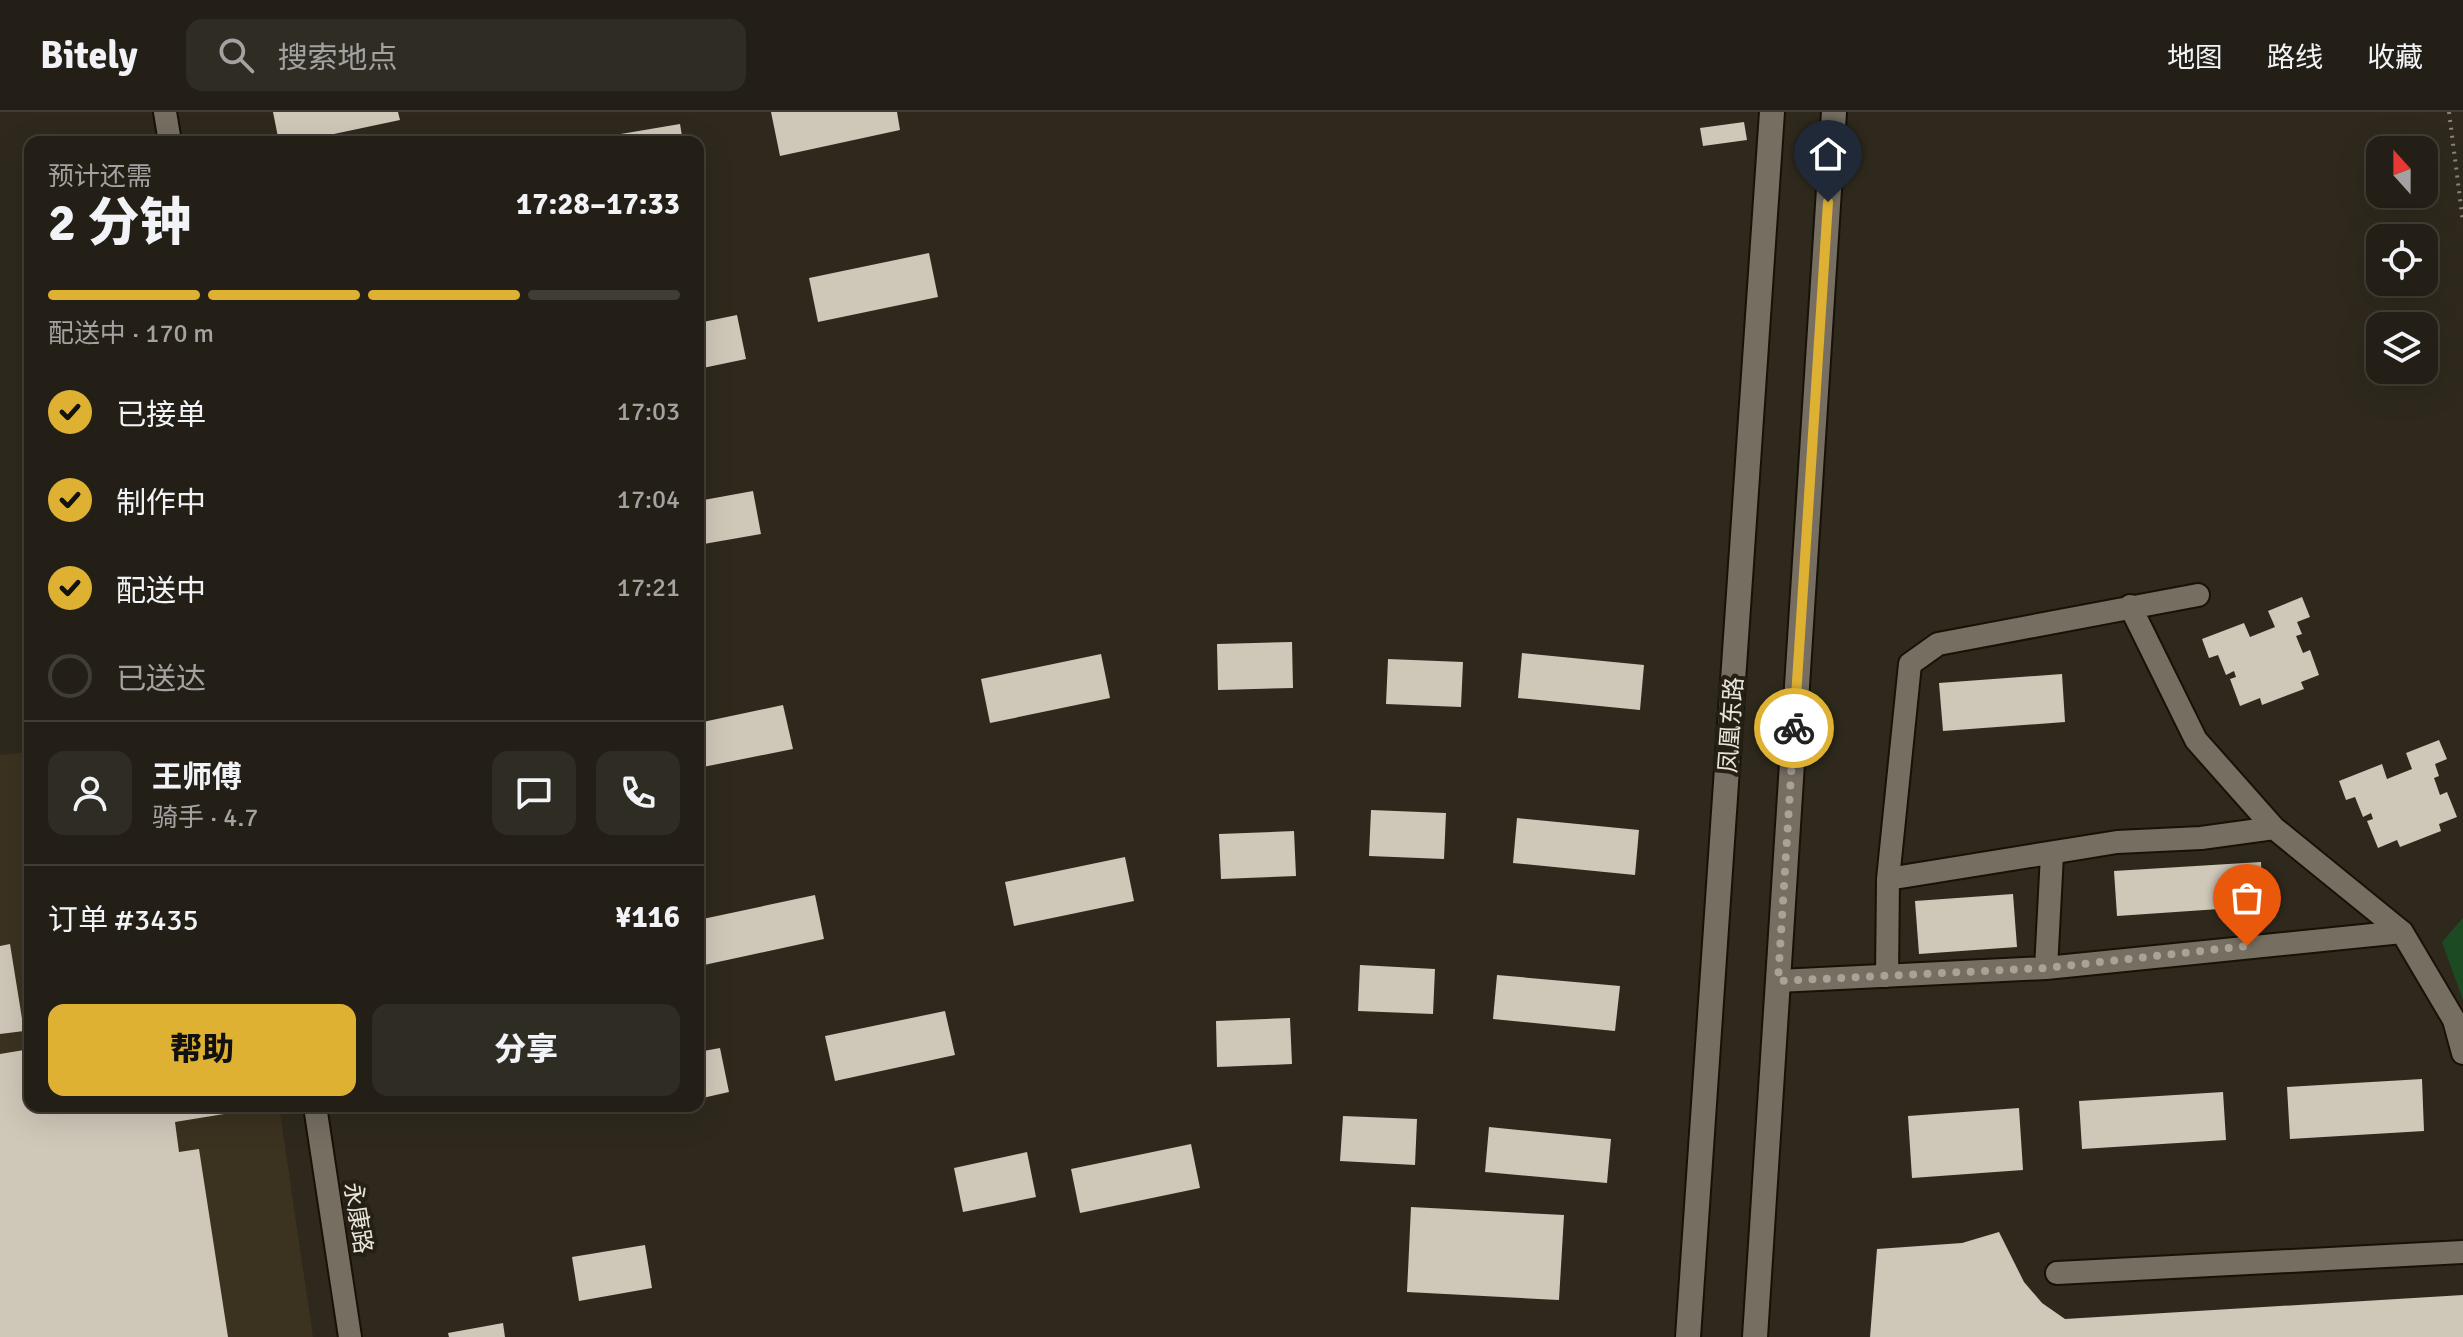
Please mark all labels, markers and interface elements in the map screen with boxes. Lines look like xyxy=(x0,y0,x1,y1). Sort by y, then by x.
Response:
search box xyxy=(186,19,746,91)
text: Bitely xyxy=(40,32,138,79)
icon: search xyxy=(214,33,258,77)
text: 搜索地点 xyxy=(278,40,398,77)
text: 地图 xyxy=(2167,41,2223,75)
text: 路线 xyxy=(2267,41,2323,75)
text: 收藏 xyxy=(2367,41,2423,75)
pin xyxy=(1794,120,1862,202)
icon: home xyxy=(1806,132,1850,176)
north arrow xyxy=(2366,136,2438,208)
map controls xyxy=(2366,136,2438,384)
text: 预计还需 xyxy=(48,161,152,193)
text: 17:28–17:33 xyxy=(516,186,680,223)
text: 2 分钟 xyxy=(48,191,192,255)
button: locate xyxy=(2366,224,2438,296)
button: layers xyxy=(2366,312,2438,384)
text: 配送中 · 170 m xyxy=(48,318,214,350)
icon: check xyxy=(48,390,92,434)
text: 17:03 xyxy=(617,396,680,428)
text: 已接单 xyxy=(116,397,206,434)
icon: check xyxy=(48,478,92,522)
text: 17:04 xyxy=(617,484,680,516)
text: 制作中 xyxy=(116,485,206,522)
icon: check xyxy=(48,566,92,610)
text: 17:21 xyxy=(617,572,680,604)
text: 配送中 xyxy=(116,573,206,610)
text: 已送达 xyxy=(116,661,206,698)
street label: 凤凰东路 xyxy=(1713,676,1749,774)
courier xyxy=(1754,688,1834,768)
icon: bike xyxy=(1772,706,1816,750)
button: person xyxy=(48,751,132,835)
button: chat xyxy=(492,751,576,835)
button: phone xyxy=(596,751,680,835)
text: 王师傅 xyxy=(152,759,242,796)
text: 骑手 · 4.7 xyxy=(152,802,258,834)
pin xyxy=(2213,864,2281,946)
icon: bag xyxy=(2225,876,2269,920)
text: ¥116 xyxy=(615,899,680,936)
text: 订单 #3435 xyxy=(48,902,199,939)
button: 帮助 xyxy=(48,1004,356,1096)
button: 分享 xyxy=(372,1004,680,1096)
street label: 永康路 xyxy=(338,1180,378,1256)

